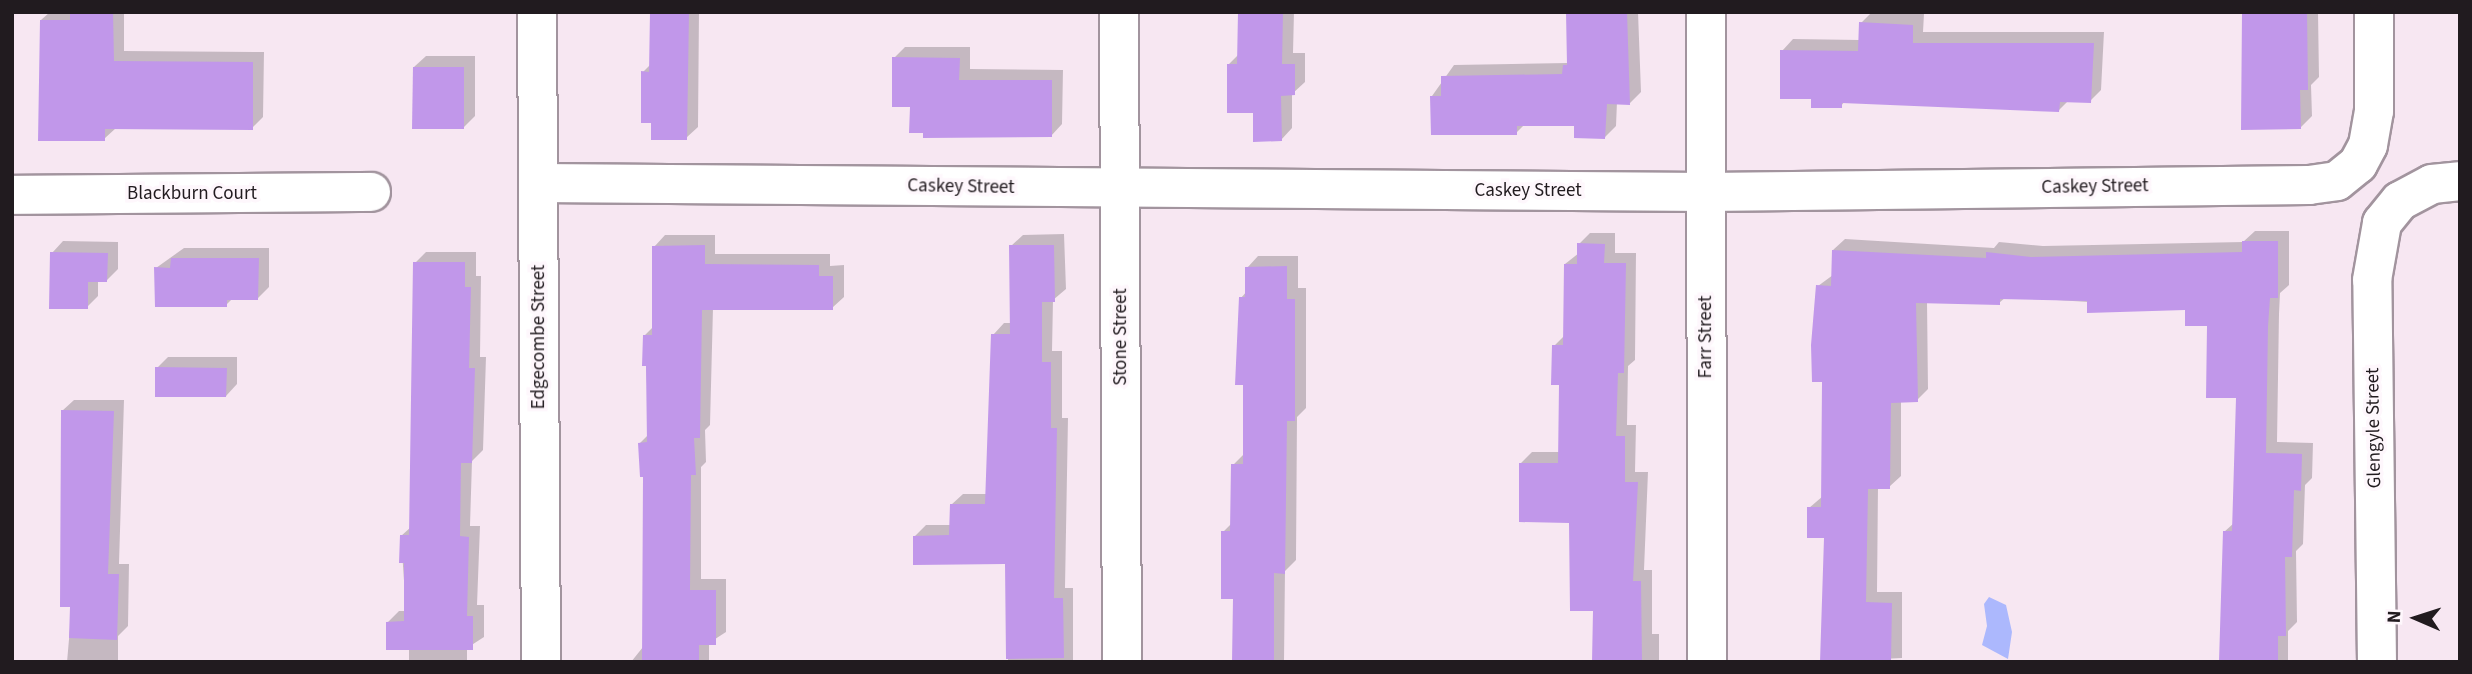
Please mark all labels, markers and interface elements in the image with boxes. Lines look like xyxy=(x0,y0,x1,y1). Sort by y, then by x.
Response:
street label: Caskey Street xyxy=(907,175,1015,199)
street label: Caskey Street xyxy=(2041,175,2149,199)
street label: Caskey Street xyxy=(1474,180,1582,202)
street label: Blackburn Court xyxy=(127,183,257,205)
street label: Edgecombe Street xyxy=(528,265,550,409)
street label: Stone Street xyxy=(1110,288,1132,386)
street label: Farr Street xyxy=(1695,296,1717,378)
street label: Glengyle Street xyxy=(2362,367,2386,489)
north arrow xyxy=(2381,583,2451,653)
text: N xyxy=(2381,610,2408,624)

